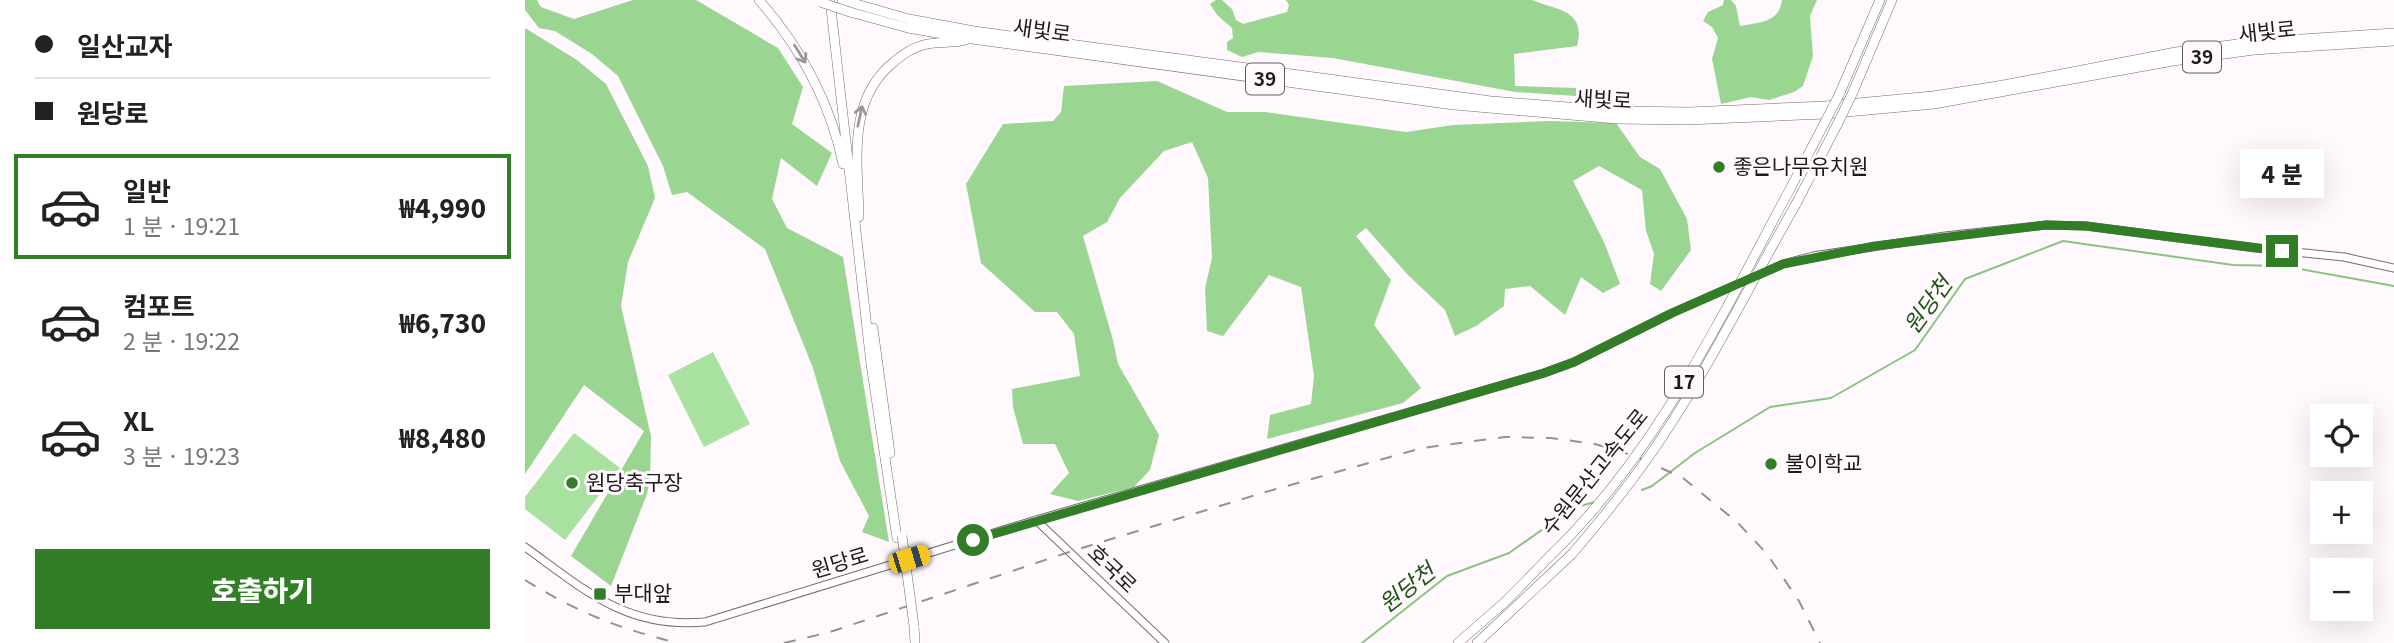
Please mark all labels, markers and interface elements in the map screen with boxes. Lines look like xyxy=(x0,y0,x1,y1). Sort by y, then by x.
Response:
street label: 새빛로 xyxy=(1011,10,1073,48)
street label: 새빛로 xyxy=(2236,12,2297,48)
text: 일산교자 xyxy=(77,26,173,63)
road number: 39 xyxy=(2183,41,2221,72)
one-way arrow xyxy=(793,44,807,64)
road number: 39 xyxy=(1246,64,1284,94)
street label: 새빛로 xyxy=(1573,82,1633,114)
text: 원당로 xyxy=(77,93,149,130)
one-way arrow xyxy=(854,105,868,128)
callout: 4 분 xyxy=(2240,149,2324,198)
place label: 좋은나무유치원 xyxy=(1733,150,1868,180)
text: 4 분 xyxy=(2261,156,2303,190)
marker: 좋은나무유치원 xyxy=(1711,159,1727,175)
text: 일반 xyxy=(123,171,171,208)
icon: car xyxy=(39,175,102,238)
text: ₩4,990 xyxy=(399,188,486,225)
text: 1 분 · 19:21 xyxy=(123,208,240,242)
route end xyxy=(2266,235,2298,267)
water label: 원당천 xyxy=(1894,266,1960,339)
text: 컴포트 xyxy=(123,286,195,323)
icon: car xyxy=(39,290,102,353)
text: ₩6,730 xyxy=(399,303,486,340)
text: 2 분 · 19:22 xyxy=(123,323,240,357)
road number: 17 xyxy=(1665,366,1703,398)
text: XL xyxy=(123,401,154,438)
street label: 수원문산고속도로 xyxy=(1533,401,1654,540)
map controls xyxy=(2310,404,2373,621)
button: locate xyxy=(2310,404,2373,467)
icon: car xyxy=(39,405,102,468)
text: ₩8,480 xyxy=(399,418,486,455)
text: 3 분 · 19:23 xyxy=(123,438,240,472)
place label: 불이학교 xyxy=(1785,447,1862,477)
marker: 불이학교 xyxy=(1763,456,1779,472)
place label: 원당축구장 xyxy=(586,466,683,496)
marker: 원당축구장 xyxy=(564,475,580,491)
button: + xyxy=(2310,481,2373,544)
route start xyxy=(957,524,989,556)
street label: 호국로 xyxy=(1082,537,1145,598)
street label: 원당로 xyxy=(807,538,872,584)
car xyxy=(886,543,933,575)
button: 호출하기 xyxy=(35,549,490,629)
water label: 원당천 xyxy=(1370,552,1443,619)
button: − xyxy=(2310,558,2373,621)
place label: 부대앞 xyxy=(614,577,672,607)
marker: 부대앞 xyxy=(592,586,608,602)

